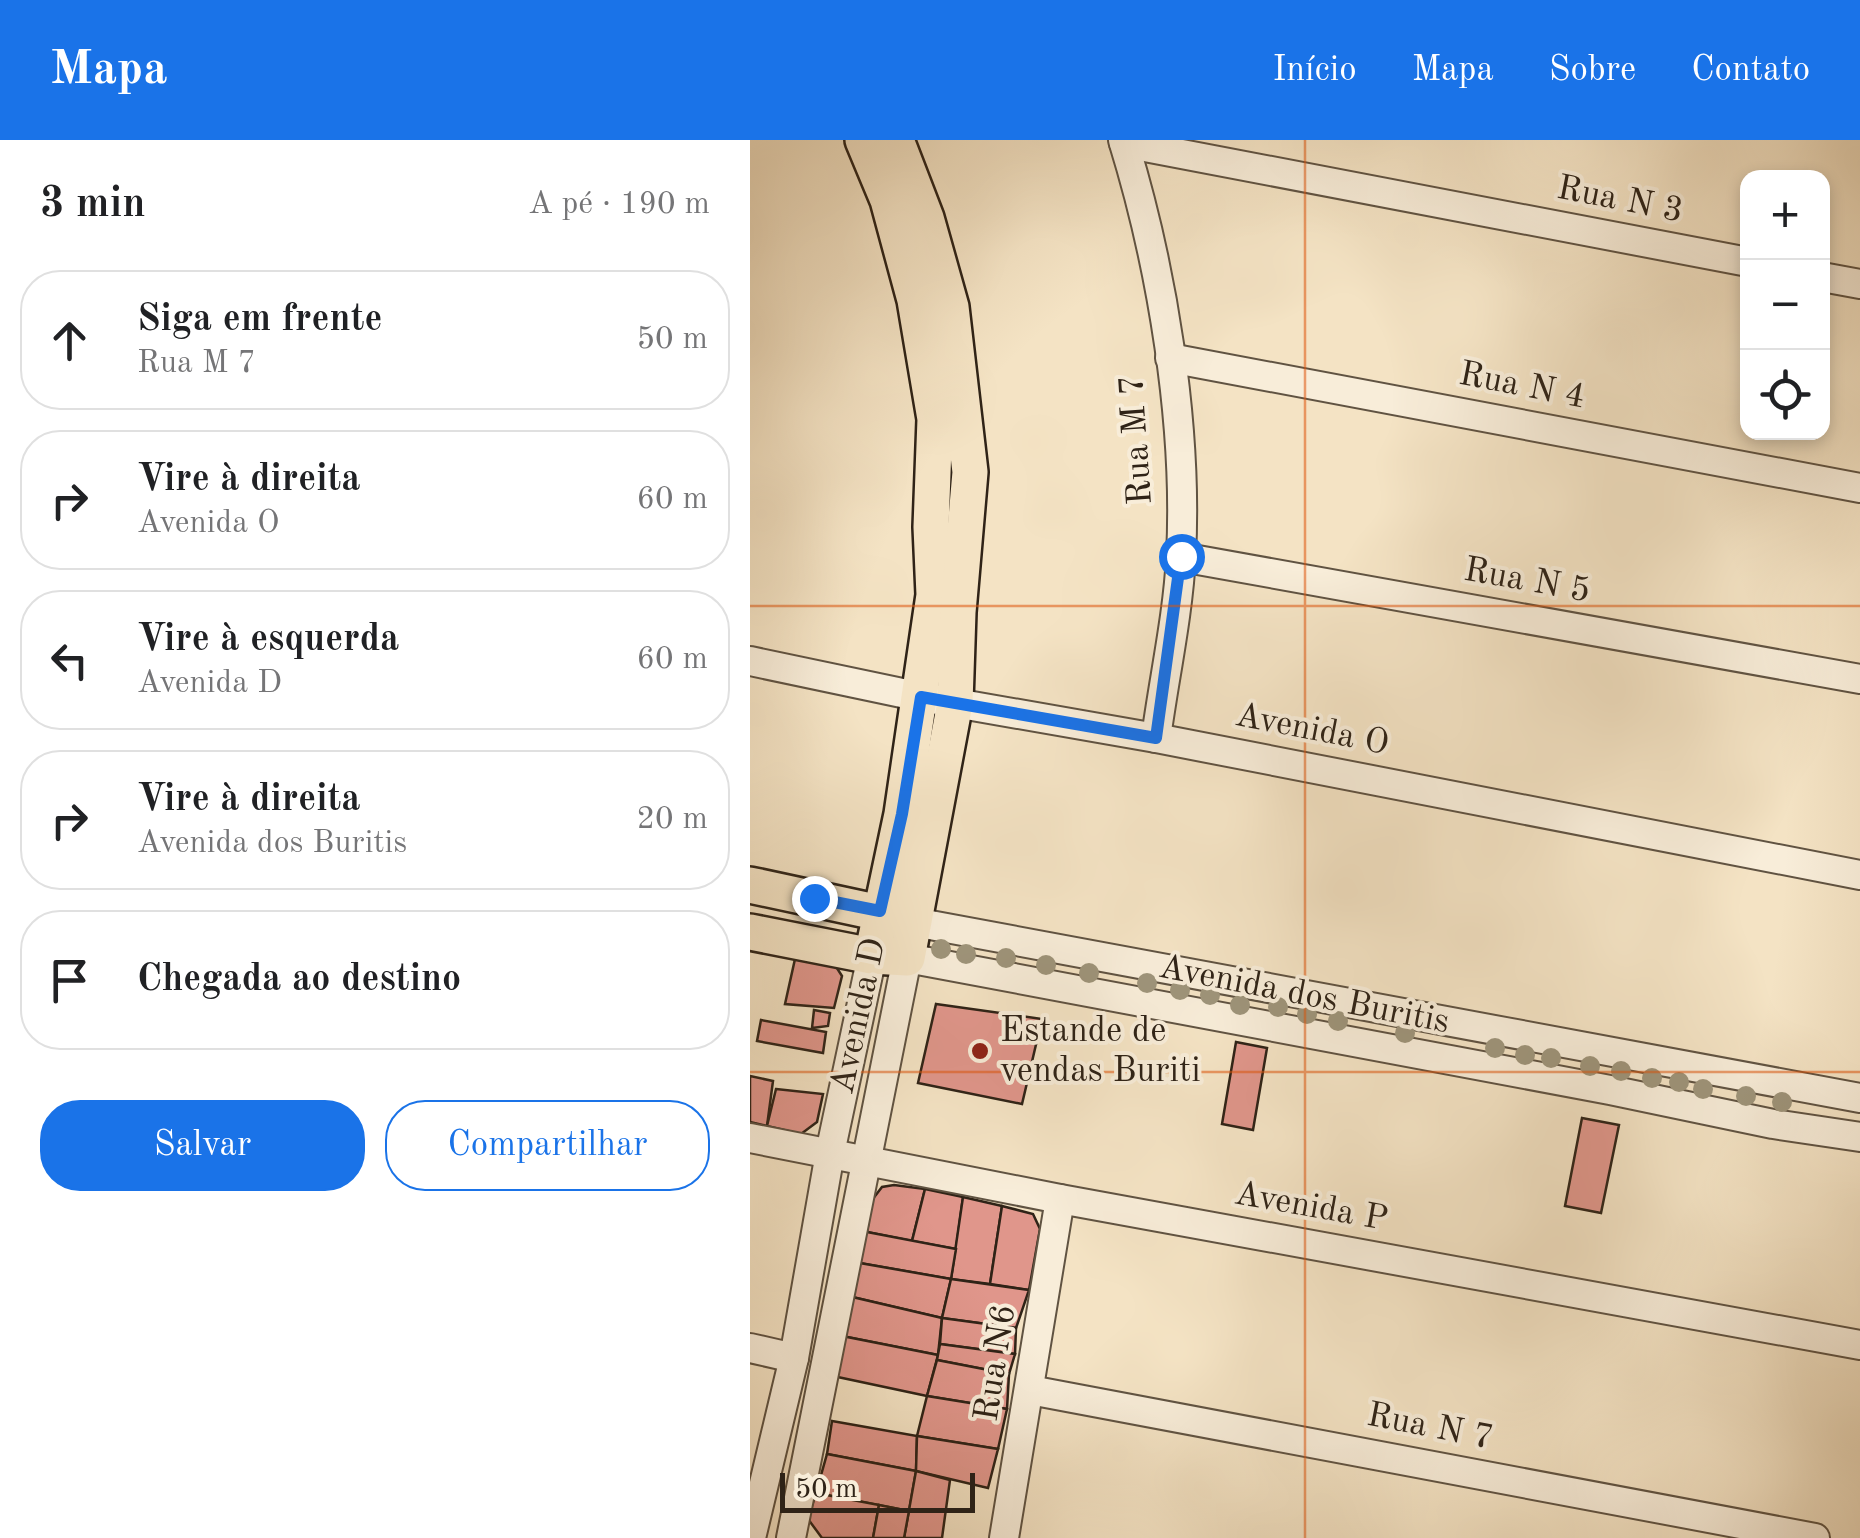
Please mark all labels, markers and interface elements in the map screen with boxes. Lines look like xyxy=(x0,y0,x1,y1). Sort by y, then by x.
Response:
text: Mapa xyxy=(50,46,168,94)
text: Início xyxy=(1272,53,1357,88)
text: Mapa xyxy=(1412,53,1494,88)
text: Sobre xyxy=(1549,53,1636,88)
text: Contato xyxy=(1691,53,1810,88)
map controls xyxy=(1740,170,1830,440)
button: + xyxy=(1740,170,1830,260)
street label: Rua N 3 xyxy=(1554,171,1686,229)
text: 3 min xyxy=(40,184,146,226)
text: A pé · 190 m xyxy=(528,189,710,221)
button: − xyxy=(1740,260,1830,350)
text: Siga em frente xyxy=(137,301,382,339)
icon: ahead xyxy=(42,313,97,368)
text: 50 m xyxy=(637,324,708,356)
text: Rua M 7 xyxy=(137,348,256,380)
button: locate xyxy=(1740,350,1830,440)
street label: Rua N 4 xyxy=(1456,357,1588,415)
street label: Rua M 7 xyxy=(1115,374,1159,506)
text: Vire à direita xyxy=(137,461,361,499)
icon: right xyxy=(42,473,97,528)
text: 60 m xyxy=(637,484,708,516)
text: Avenida O xyxy=(137,508,279,540)
route start xyxy=(1159,534,1205,580)
street label: Rua N 5 xyxy=(1461,553,1593,609)
text: Vire à esquerda xyxy=(137,621,399,659)
icon: left xyxy=(42,633,97,688)
text: 60 m xyxy=(637,644,708,676)
text: Avenida D xyxy=(137,668,282,700)
street label: Avenida O xyxy=(1232,698,1392,762)
text: Vire à direita xyxy=(137,781,361,819)
icon: right xyxy=(42,793,97,848)
text: 20 m xyxy=(637,804,708,836)
text: Avenida dos Buritis xyxy=(137,828,407,860)
route end xyxy=(792,876,838,922)
street label: Avenida D xyxy=(825,935,893,1097)
street label: Avenida dos Buritis xyxy=(1156,950,1452,1040)
icon: arrive xyxy=(42,953,97,1008)
text: Chegada ao destino xyxy=(137,961,461,999)
place label: Estande de vendas Buriti xyxy=(1000,1014,1201,1089)
marker: Estande de vendas Buriti xyxy=(969,1040,991,1062)
button: Salvar xyxy=(40,1100,365,1191)
button: Compartilhar xyxy=(385,1100,710,1191)
street label: Avenida P xyxy=(1232,1176,1390,1238)
street label: Rua N6 xyxy=(969,1302,1023,1424)
street label: Rua N 7 xyxy=(1364,1398,1496,1456)
scale bar xyxy=(780,1468,975,1512)
text: 50 m xyxy=(795,1476,858,1504)

